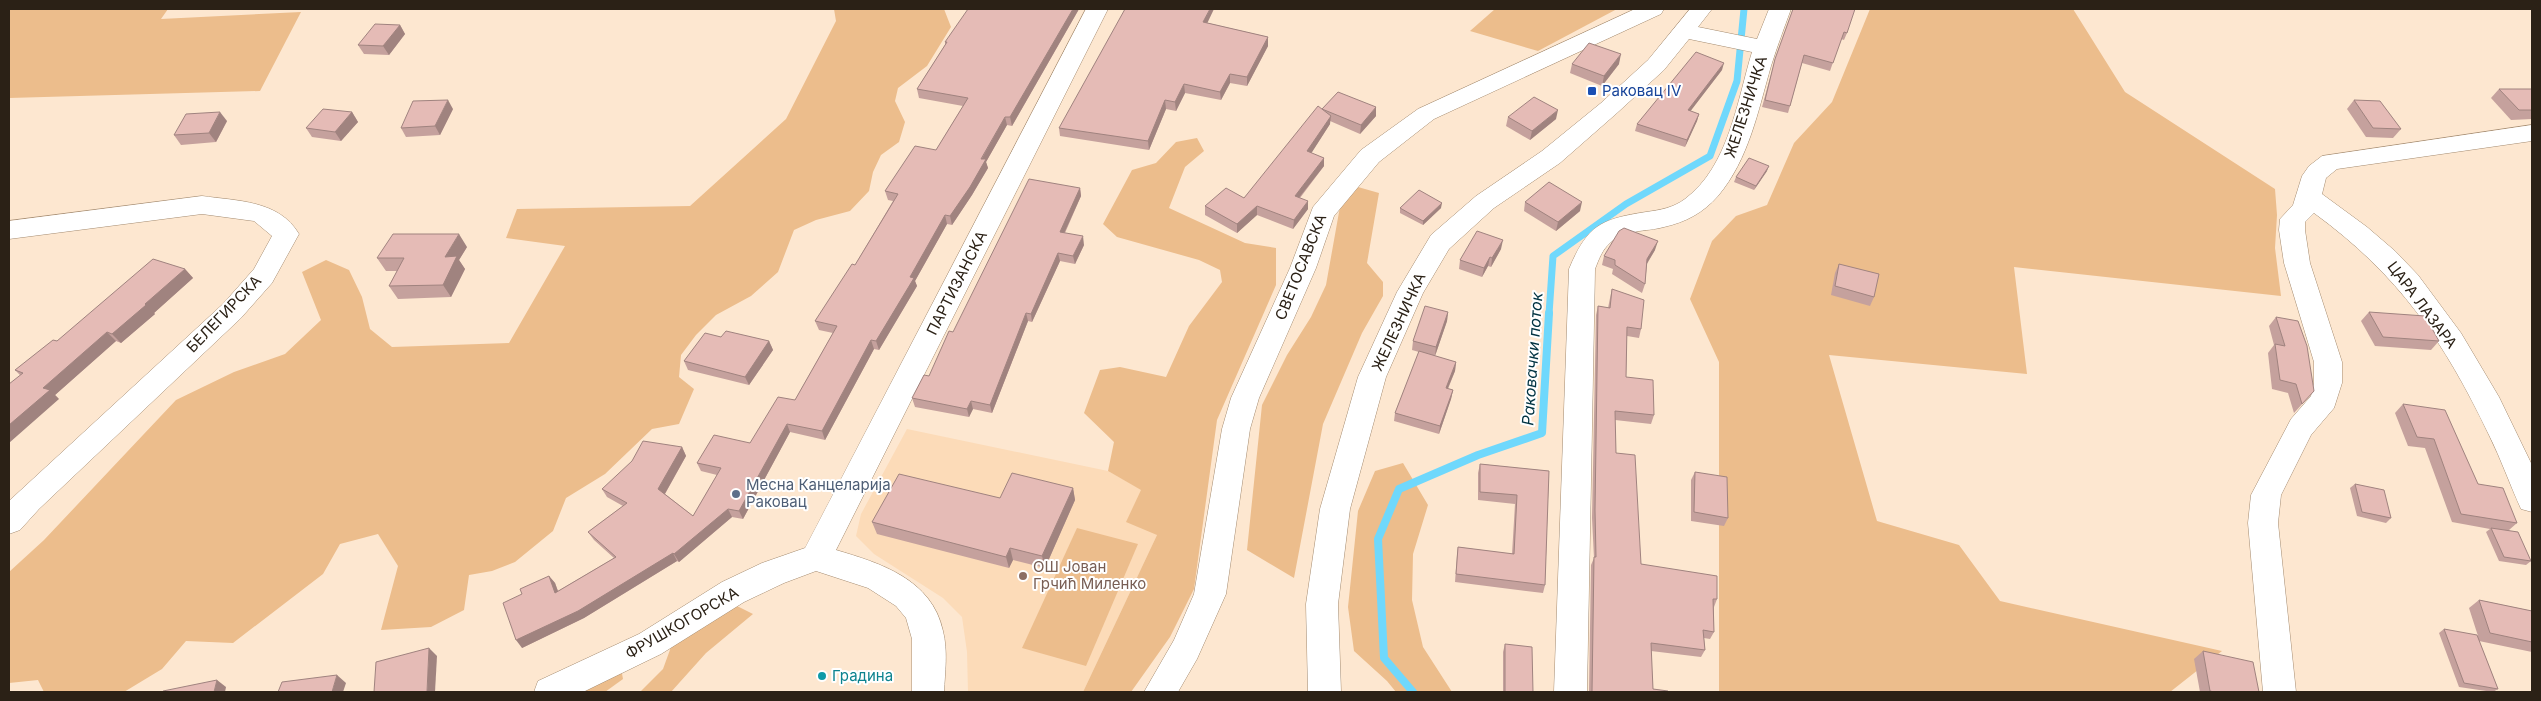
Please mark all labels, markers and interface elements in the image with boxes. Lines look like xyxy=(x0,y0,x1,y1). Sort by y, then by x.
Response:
street label: ЖЕЛЕЗНИЧКА xyxy=(1720,53,1771,160)
place label: Раковац IV xyxy=(1602,81,1681,100)
marker: Раковац IV xyxy=(1586,85,1598,97)
street label: СВЕТОСАВСКА xyxy=(1271,211,1330,323)
street label: ПАРТИЗАНСКА xyxy=(922,228,991,338)
street label: ЦАРА ЛАЗАРА xyxy=(2383,257,2461,352)
street label: ЖЕЛЕЗНИЧКА xyxy=(1367,270,1430,374)
street label: БЕЛЕГИРСКА xyxy=(182,271,265,356)
water label: Раковачки поток xyxy=(1517,291,1547,426)
place label: Месна Канцеларија Раковац xyxy=(746,475,891,511)
marker: Месна Канцеларија Раковац xyxy=(730,488,742,500)
place label: ОШ Јован Грчић Миленко xyxy=(1033,557,1146,593)
marker: ОШ Јован Грчић Миленко xyxy=(1017,570,1029,582)
street label: ФРУШКОГОРСКА xyxy=(622,582,742,663)
place label: Градина xyxy=(832,666,893,685)
marker: Градина xyxy=(816,670,828,682)

